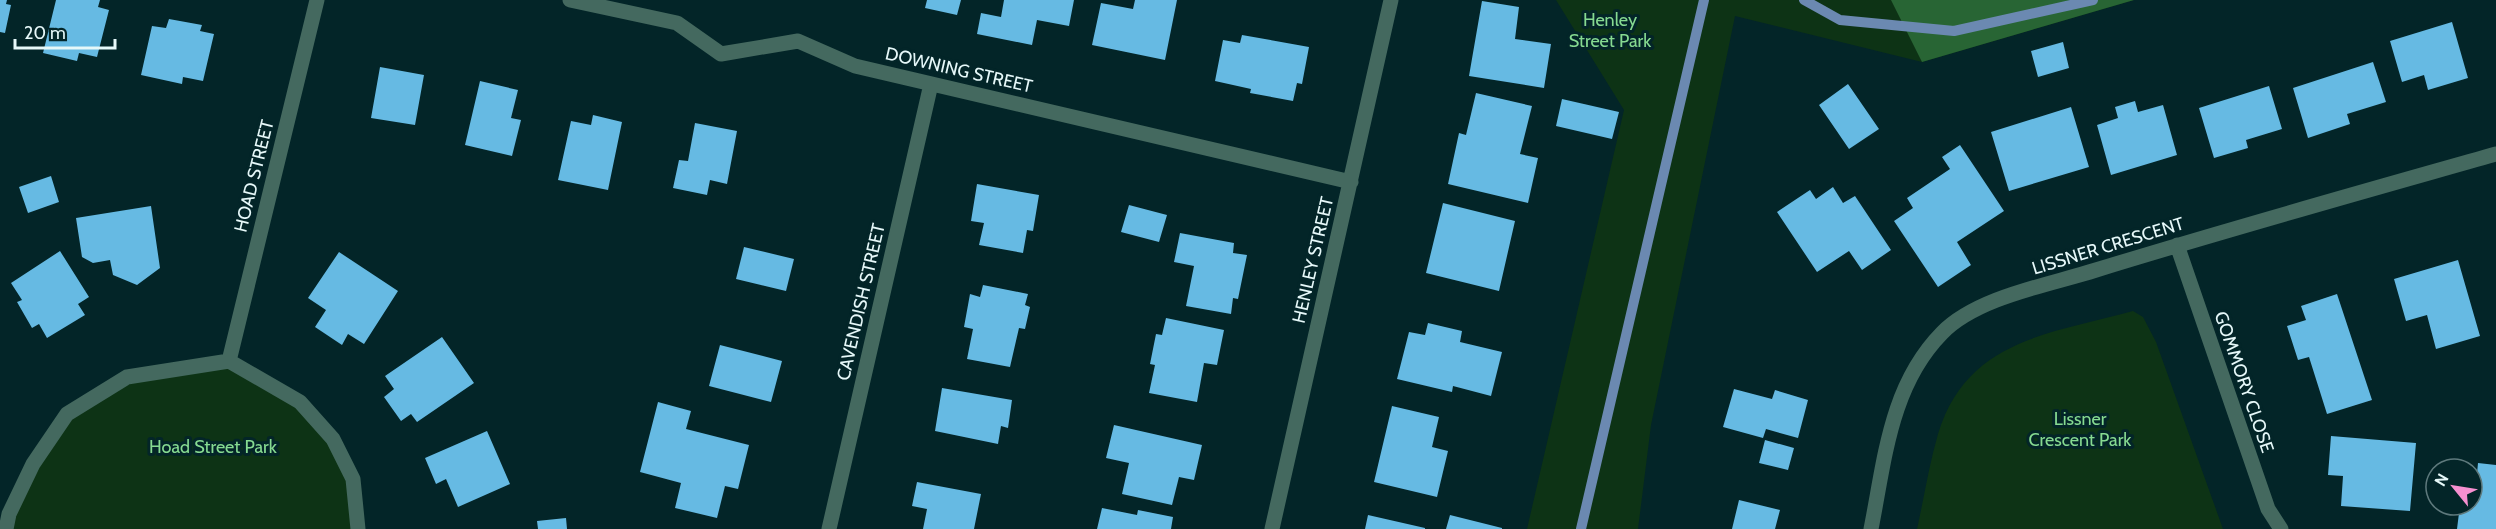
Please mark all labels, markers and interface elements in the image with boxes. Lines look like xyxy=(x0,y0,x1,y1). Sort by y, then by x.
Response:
park label: Henley Street Park xyxy=(1569,9,1652,52)
scale bar xyxy=(15,12,116,50)
text: 20 m xyxy=(24,22,66,44)
street label: DOWNING STREET xyxy=(883,42,1035,98)
street label: HOAD STREET xyxy=(229,117,279,234)
street label: HENLEY STREET xyxy=(1288,194,1338,325)
street label: LISSNER CRESCENT xyxy=(2029,212,2187,280)
street label: CAVENDISH STREET xyxy=(832,221,890,383)
street label: GOMMORY CLOSE xyxy=(2210,309,2278,455)
park label: Lissner Crescent Park xyxy=(2029,408,2132,451)
park label: Hoad Street Park xyxy=(149,436,278,458)
north arrow xyxy=(2424,457,2484,517)
text: N xyxy=(2430,470,2452,489)

